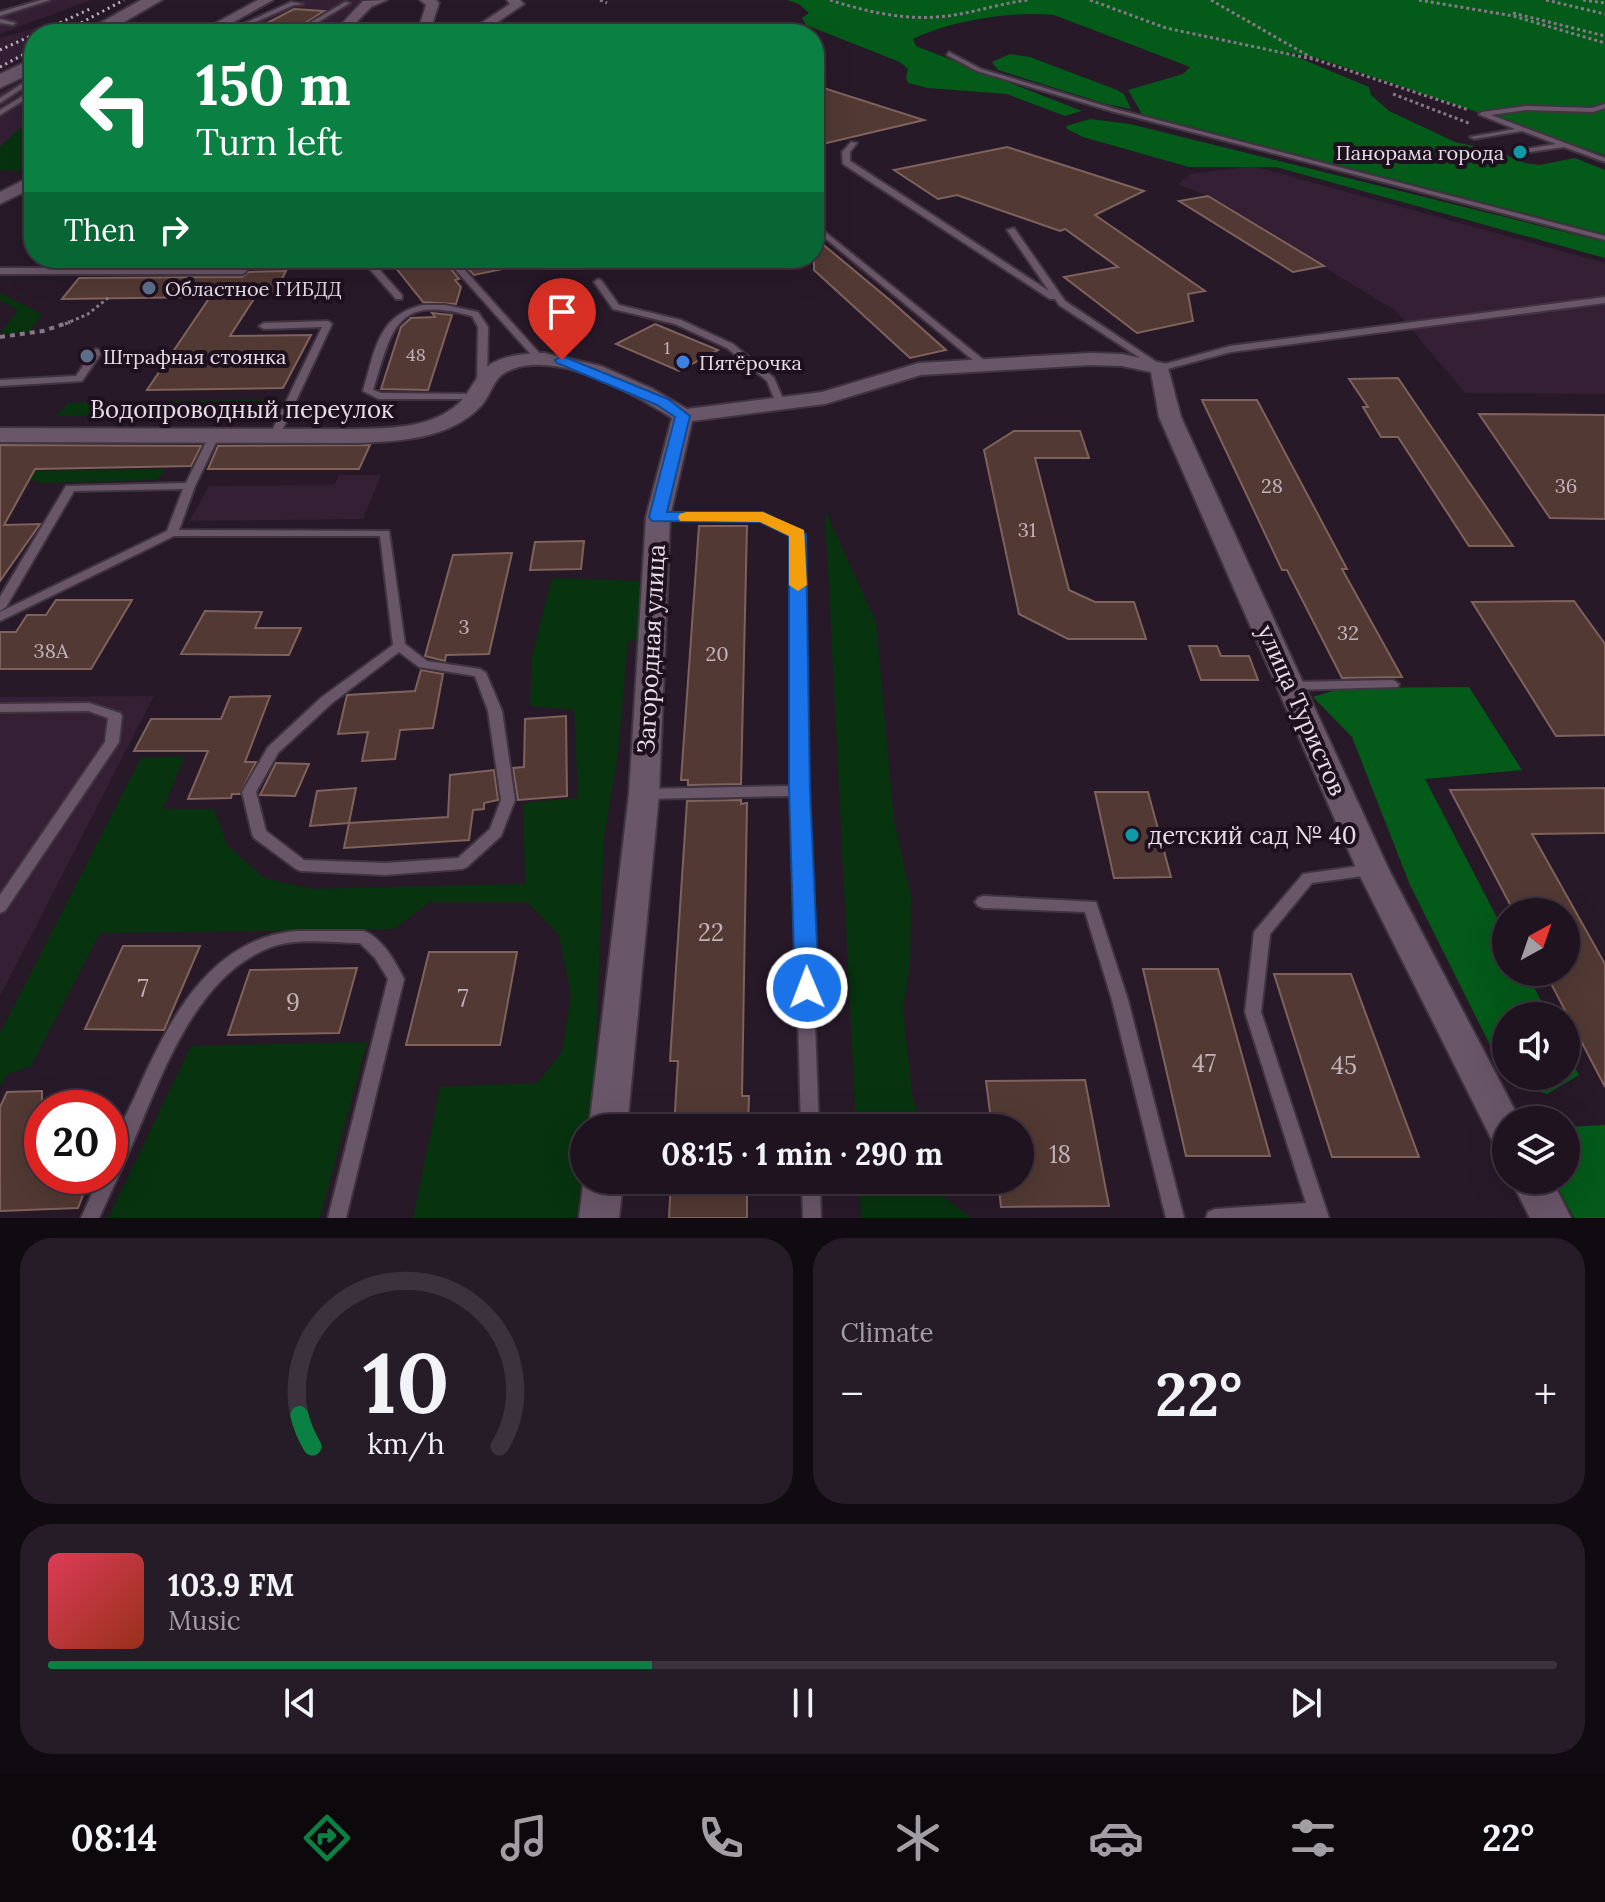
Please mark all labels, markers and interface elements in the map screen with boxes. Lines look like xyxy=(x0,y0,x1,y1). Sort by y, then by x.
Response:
text: 150 m xyxy=(196,49,351,120)
icon: left xyxy=(64,56,168,160)
text: Turn left xyxy=(196,119,343,165)
place label: Панорама города xyxy=(1336,140,1504,165)
marker: Панорама города xyxy=(1511,143,1529,161)
icon: right xyxy=(152,208,196,252)
text: Then xyxy=(64,211,136,249)
place label: Областное ГИБДД xyxy=(165,276,342,301)
pin xyxy=(528,278,596,360)
marker: Областное ГИБДД xyxy=(140,279,158,297)
icon: arrive xyxy=(540,290,584,334)
house number: 1 xyxy=(664,336,670,359)
house number: 48 xyxy=(406,343,426,366)
place label: Штрафная стоянка xyxy=(103,344,286,369)
marker: Штрафная стоянка xyxy=(78,347,96,365)
place label: Пятёрочка xyxy=(699,350,802,375)
marker: Пятёрочка xyxy=(674,353,692,371)
street label: Водопроводный переулок xyxy=(90,394,394,425)
house number: 28 xyxy=(1261,473,1283,498)
house number: 36 xyxy=(1555,473,1577,498)
house number: 31 xyxy=(1018,517,1036,542)
street label: Загородная улица xyxy=(630,543,672,755)
house number: 3 xyxy=(458,614,470,639)
street label: улица Туристов xyxy=(1250,620,1354,800)
house number: 32 xyxy=(1337,620,1359,645)
house number: 38А xyxy=(34,638,69,663)
house number: 20 xyxy=(705,641,729,666)
place label: детский сад № 40 xyxy=(1148,820,1357,851)
marker: детский сад № 40 xyxy=(1123,826,1141,844)
north arrow xyxy=(1492,898,1580,986)
map controls xyxy=(1492,898,1580,1194)
house number: 22 xyxy=(698,917,724,948)
position arrow xyxy=(765,946,849,1030)
house number: 7 xyxy=(137,973,149,1004)
house number: 7 xyxy=(457,983,469,1014)
house number: 9 xyxy=(286,987,300,1018)
button: sound xyxy=(1492,1002,1580,1090)
house number: 47 xyxy=(1192,1048,1216,1079)
house number: 45 xyxy=(1331,1050,1357,1081)
speed limit sign: 20 xyxy=(24,1090,128,1194)
button: layers xyxy=(1492,1106,1580,1194)
text: 08:15 · 1 min · 290 m xyxy=(661,1135,943,1173)
house number: 18 xyxy=(1049,1139,1071,1170)
text: Climate xyxy=(841,1316,934,1349)
text: 10 xyxy=(363,1329,450,1436)
text: 22° xyxy=(1155,1356,1242,1432)
text: − xyxy=(841,1366,864,1422)
text: + xyxy=(1534,1366,1557,1422)
text: km/h xyxy=(368,1425,445,1462)
text: 103.9 FM xyxy=(168,1566,295,1604)
text: Music xyxy=(168,1604,241,1637)
icon: previous xyxy=(278,1681,322,1725)
icon: pause xyxy=(781,1681,825,1725)
icon: next xyxy=(1284,1681,1328,1725)
icon: directions xyxy=(299,1810,355,1866)
icon: music xyxy=(496,1810,552,1866)
icon: phone xyxy=(693,1810,749,1866)
icon: climate xyxy=(890,1810,946,1866)
icon: car xyxy=(1088,1810,1144,1866)
icon: filters xyxy=(1285,1810,1341,1866)
text: 08:14 xyxy=(71,1815,157,1861)
text: 22° xyxy=(1482,1815,1534,1861)

